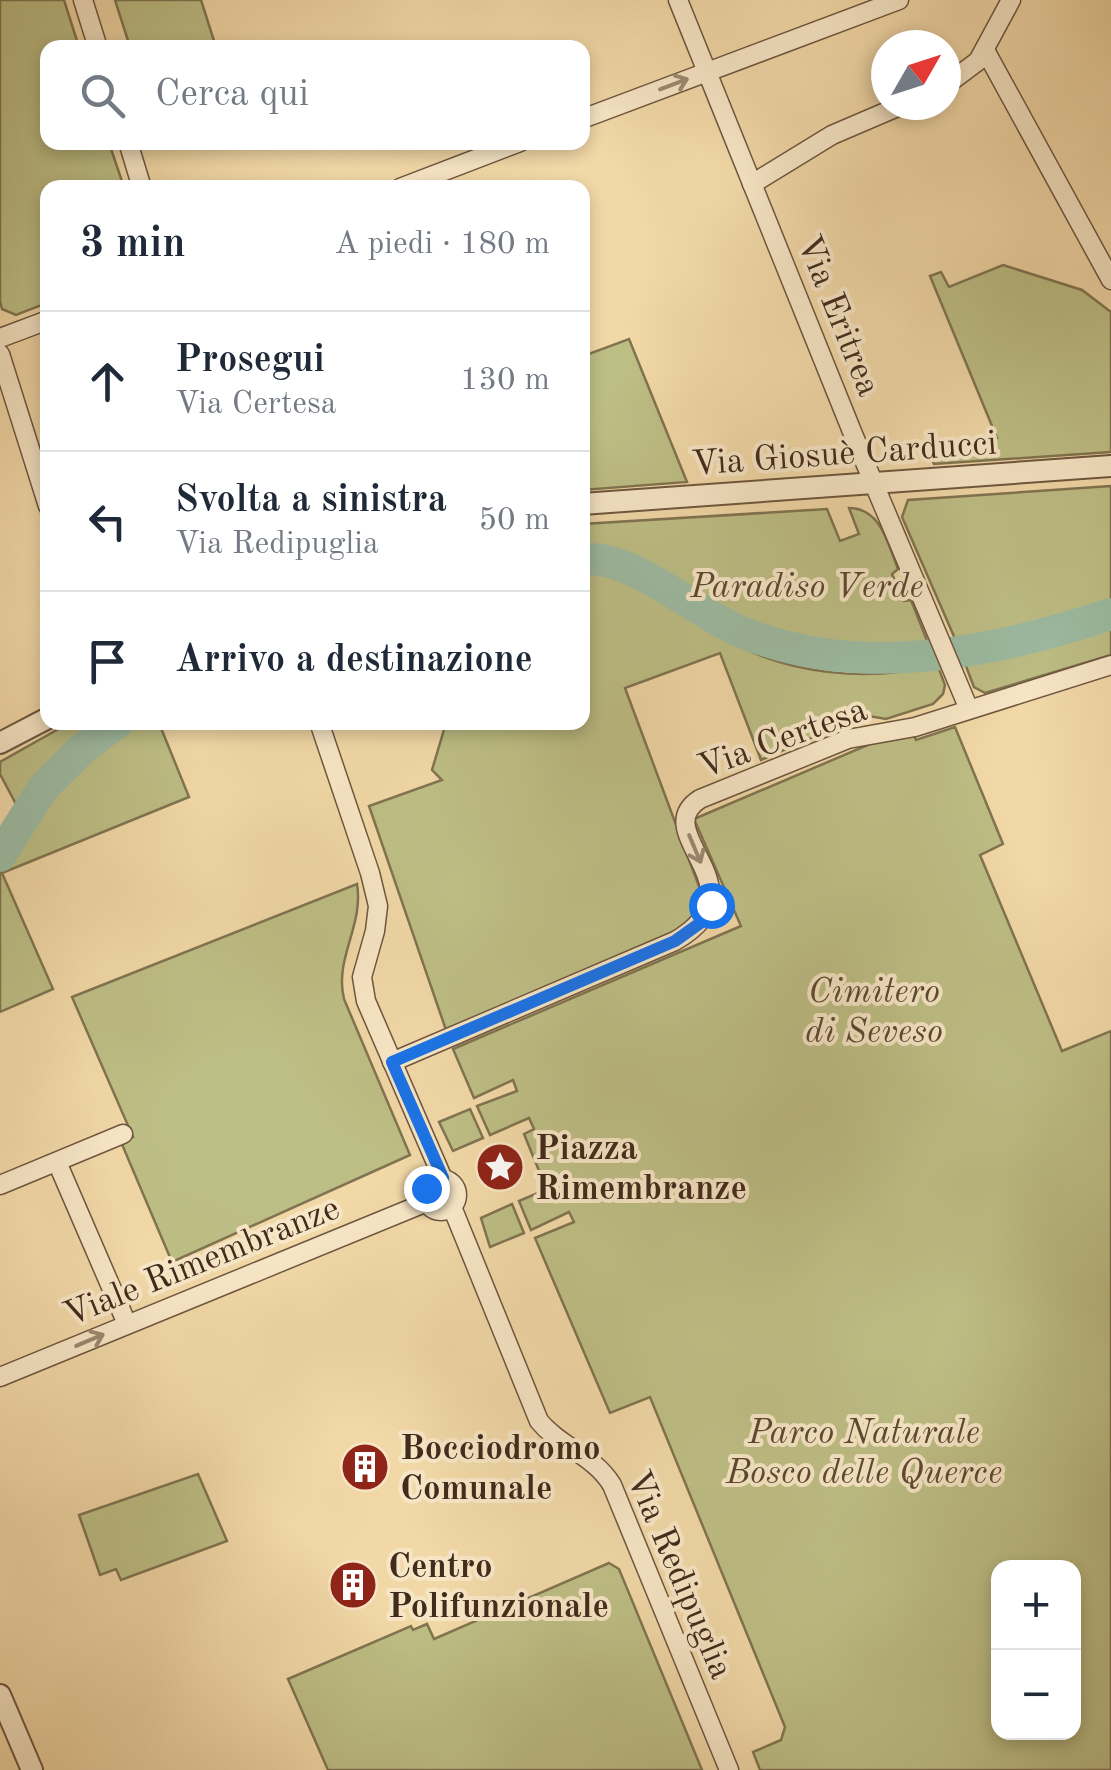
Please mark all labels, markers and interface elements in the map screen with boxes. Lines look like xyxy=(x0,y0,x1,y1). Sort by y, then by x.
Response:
north arrow xyxy=(871,30,961,120)
search box xyxy=(40,40,590,150)
icon: search xyxy=(75,68,130,123)
one-way arrow xyxy=(657,74,688,92)
text: Cerca qui xyxy=(155,76,309,114)
text: 3 min xyxy=(80,224,186,266)
text: A piedi · 180 m xyxy=(334,229,550,261)
street label: Via Eritrea xyxy=(790,231,886,401)
text: Prosegui xyxy=(175,342,325,380)
icon: ahead xyxy=(80,354,135,409)
text: 130 m xyxy=(460,365,550,397)
text: Via Certesa xyxy=(175,389,337,421)
street label: Via Giosuè Carducci xyxy=(690,426,998,483)
text: Svolta a sinistra xyxy=(175,482,447,520)
icon: left xyxy=(80,494,135,549)
text: 50 m xyxy=(479,505,550,537)
text: Via Redipuglia xyxy=(175,529,379,561)
park label: Paradiso Verde xyxy=(689,570,924,605)
icon: arrive xyxy=(80,634,135,689)
text: Arrivo a destinazione xyxy=(175,642,533,680)
street label: Via Certesa xyxy=(694,693,872,786)
one-way arrow xyxy=(687,833,705,864)
route start xyxy=(689,883,735,929)
park label: Cimitero di Seveso xyxy=(805,975,943,1050)
place label: Piazza Rimembranze xyxy=(535,1132,747,1207)
place icon: Piazza Rimembranze xyxy=(474,1141,526,1193)
route end xyxy=(404,1166,450,1212)
street label: Viale Rimembranze xyxy=(59,1191,345,1334)
one-way arrow xyxy=(74,1330,105,1348)
park label: Parco Naturale Bosco delle Querce xyxy=(725,1416,1002,1491)
place label: Bocciodromo Comunale xyxy=(400,1432,601,1507)
building icon: Bocciodromo Comunale xyxy=(339,1441,391,1493)
street label: Via Redipuglia xyxy=(619,1466,738,1684)
place label: Centro Polifunzionale xyxy=(388,1550,609,1625)
building icon: Centro Polifunzionale xyxy=(327,1559,379,1611)
map controls xyxy=(991,1560,1081,1740)
button: + xyxy=(991,1560,1081,1650)
button: − xyxy=(991,1650,1081,1740)

